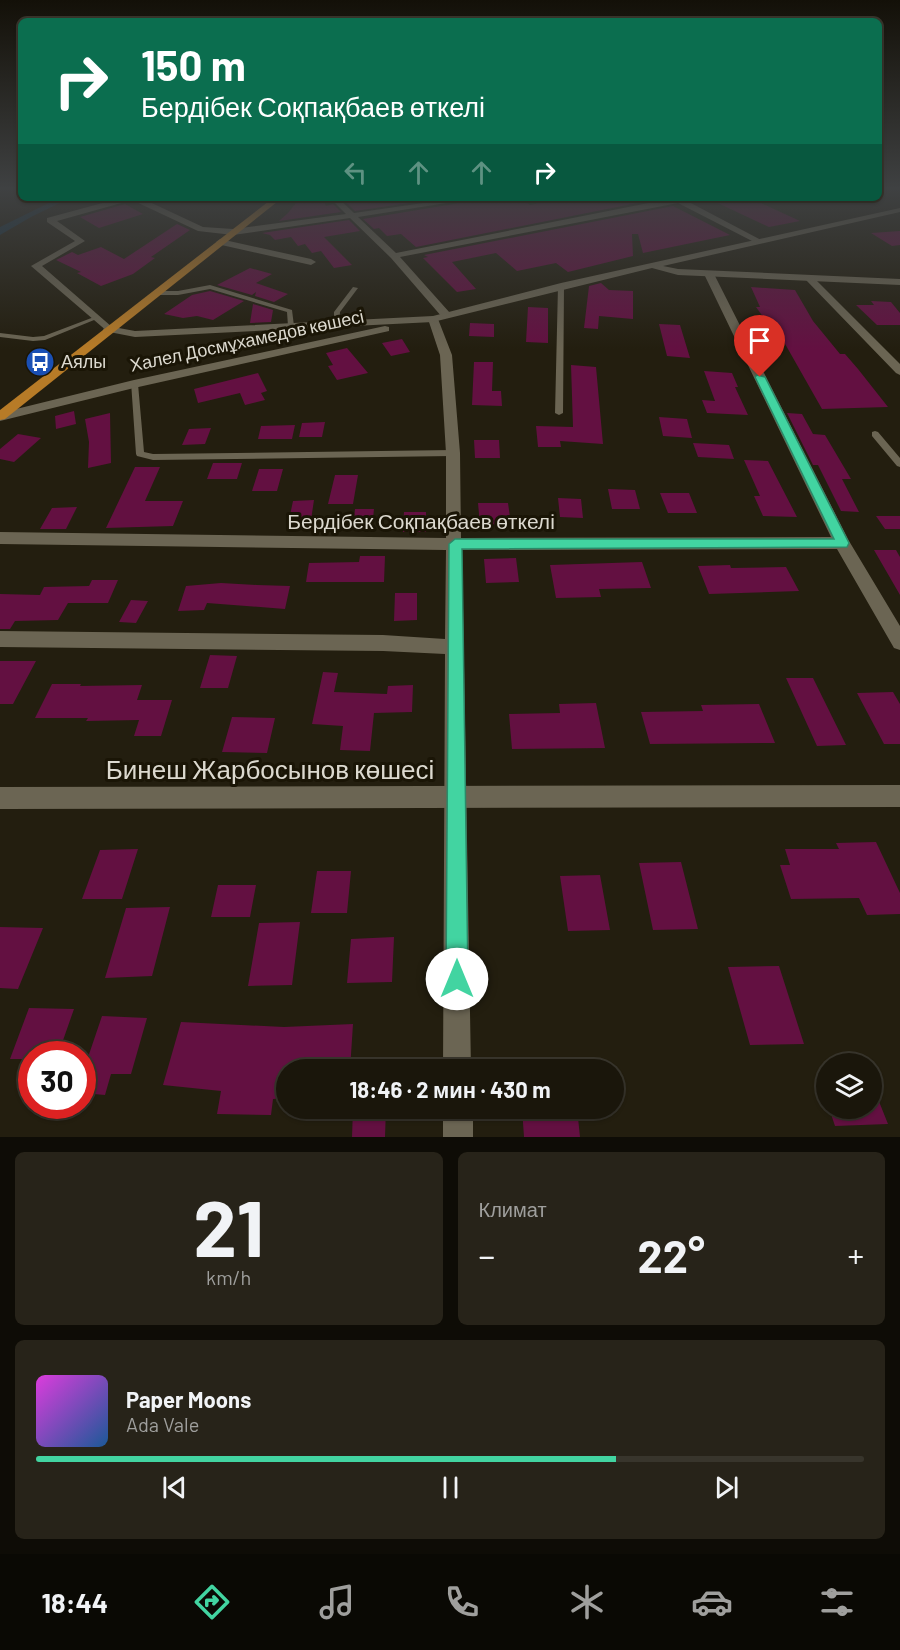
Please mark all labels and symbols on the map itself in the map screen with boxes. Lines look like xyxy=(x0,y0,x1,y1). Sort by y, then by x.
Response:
street label: Халел Досмұхамедов көшесі xyxy=(128,304,366,376)
pin xyxy=(734,315,785,377)
bus stop icon: Аялы xyxy=(24,346,56,378)
place label: Аялы xyxy=(61,350,106,372)
street label: Бердібек Соқпақбаев өткелі xyxy=(287,508,555,533)
street label: Бинеш Жарбосынов көшесі xyxy=(106,753,434,784)
position arrow xyxy=(425,947,489,1011)
speed limit sign: 30 xyxy=(18,1041,96,1119)

